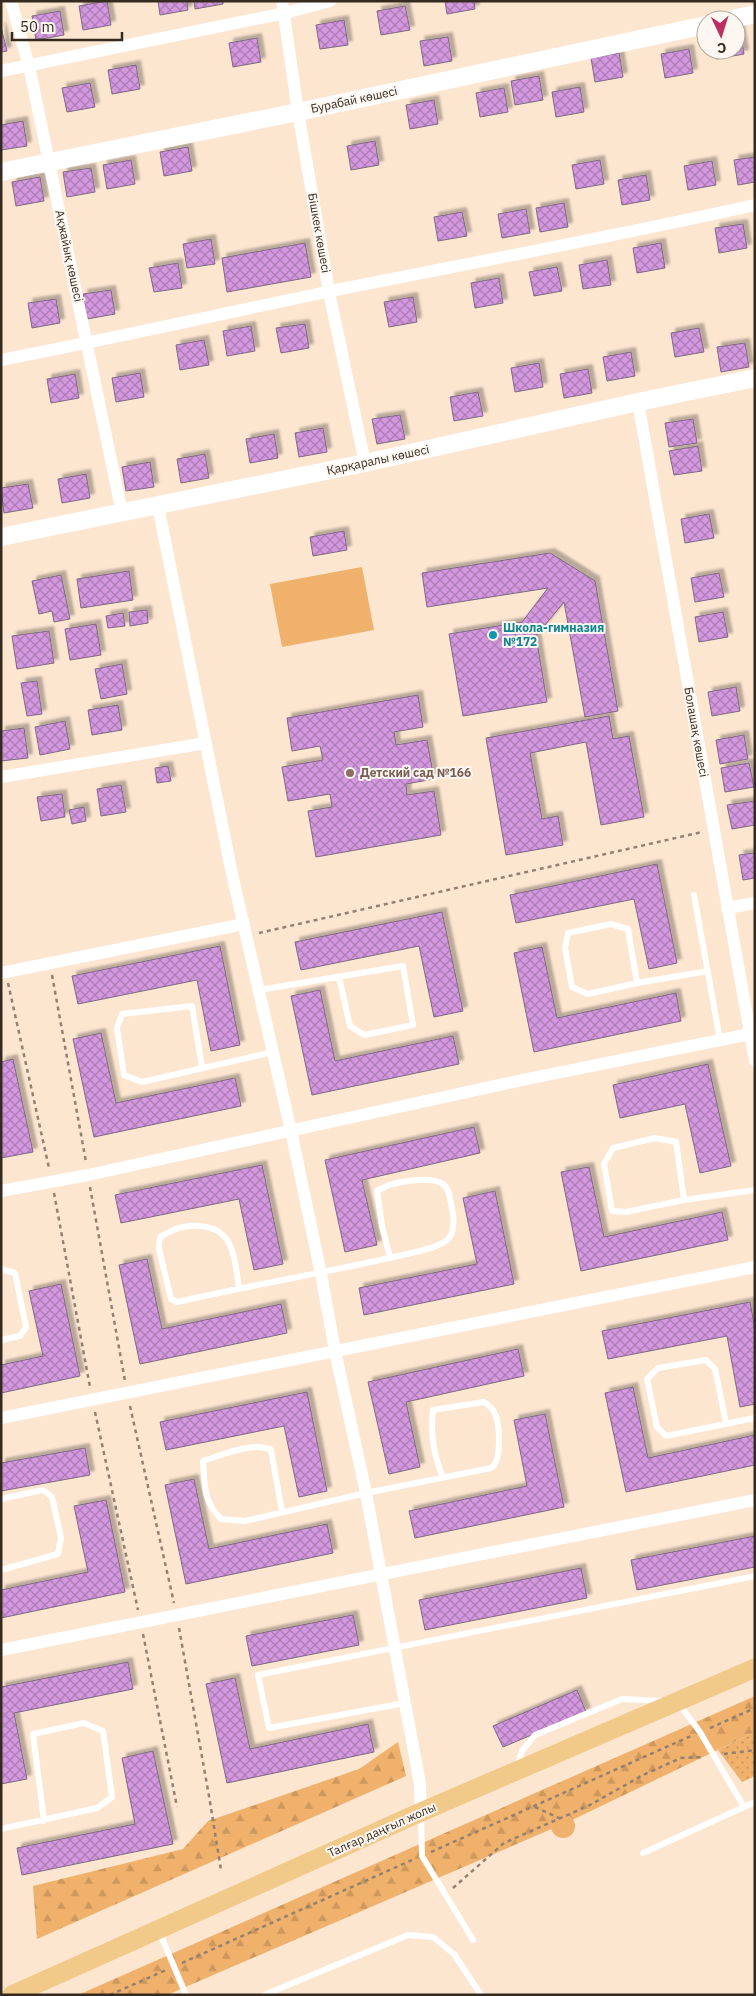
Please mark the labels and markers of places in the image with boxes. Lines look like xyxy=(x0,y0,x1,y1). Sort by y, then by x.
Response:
place label: Школа-гимназия №172 xyxy=(503,620,604,649)
marker: Школа-гимназия №172 xyxy=(487,629,499,641)
place label: Детский сад №166 xyxy=(360,765,471,780)
marker: Детский сад №166 xyxy=(344,767,356,779)

